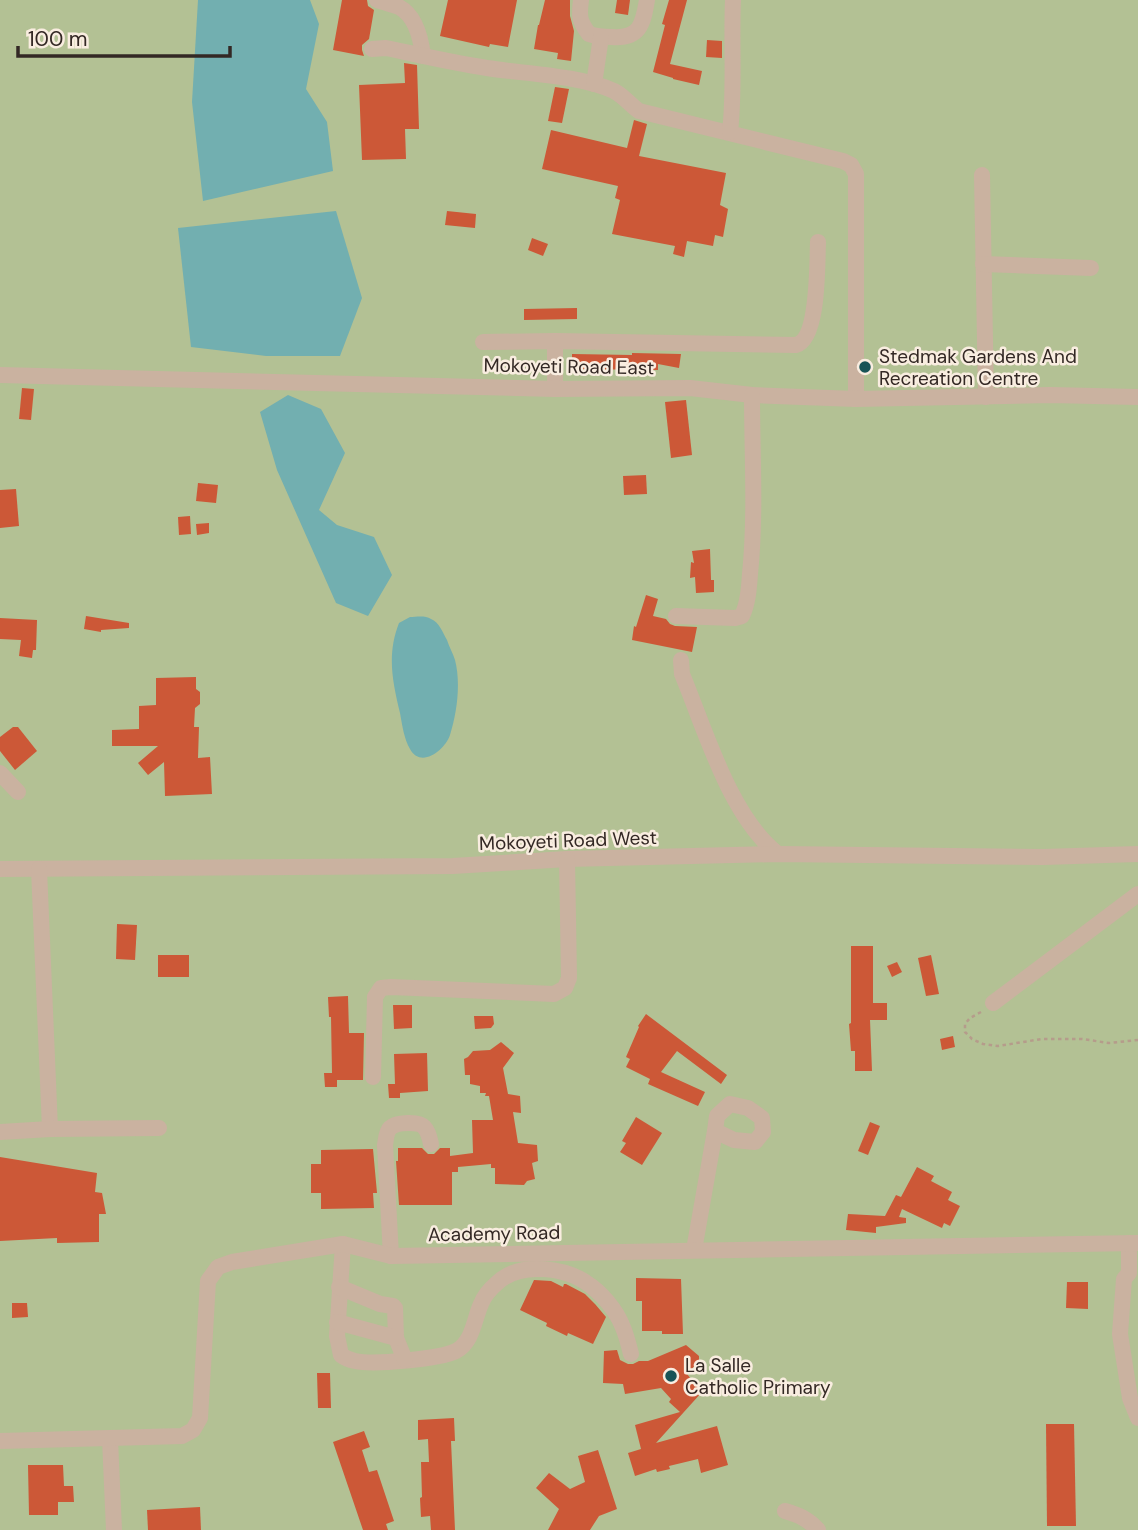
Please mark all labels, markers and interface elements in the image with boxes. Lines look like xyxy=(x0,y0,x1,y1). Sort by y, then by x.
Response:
scale bar xyxy=(18,14,229,58)
text: 100 m xyxy=(28,25,88,53)
place label: Stedmak Gardens And Recreation Centre xyxy=(879,344,1077,391)
street label: Mokoyeti Road East xyxy=(483,353,655,380)
marker: Stedmak Gardens And Recreation Centre xyxy=(857,359,873,375)
street label: Mokoyeti Road West xyxy=(479,825,657,856)
street label: Academy Road xyxy=(428,1220,560,1247)
place label: La Salle Catholic Primary xyxy=(685,1353,831,1400)
marker: La Salle Catholic Primary xyxy=(663,1368,679,1384)

